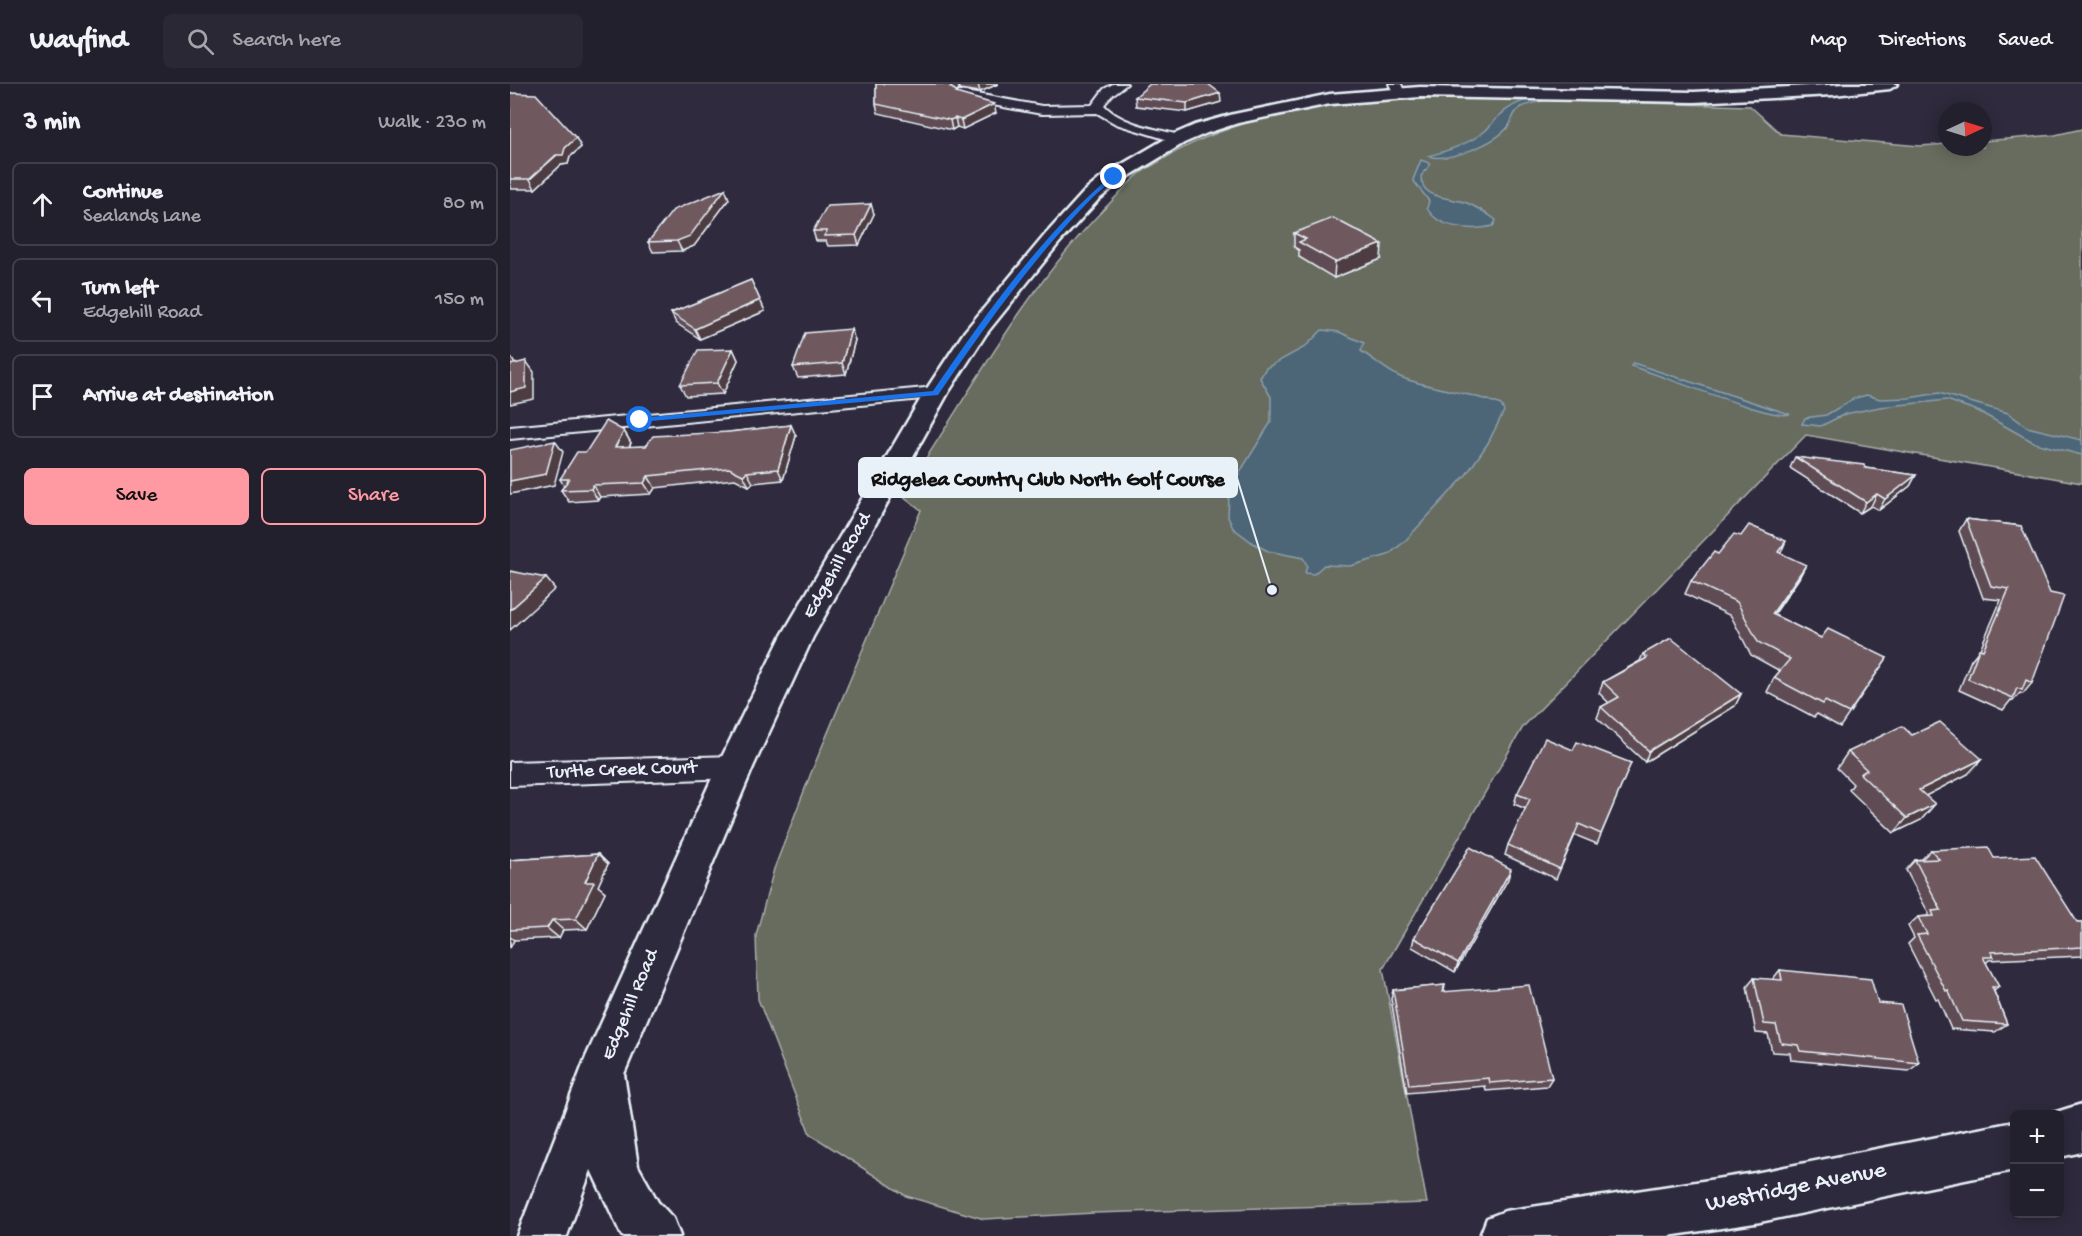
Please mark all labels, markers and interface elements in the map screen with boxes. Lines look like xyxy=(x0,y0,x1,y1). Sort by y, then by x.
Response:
search box xyxy=(163,14,583,68)
text: Wayfind xyxy=(30,25,127,58)
icon: search xyxy=(184,25,217,58)
text: Search here xyxy=(232,28,341,54)
text: Map xyxy=(1810,29,1847,54)
text: Directions xyxy=(1880,29,1965,54)
text: Saved xyxy=(1998,29,2052,54)
north arrow xyxy=(1938,102,1992,156)
text: 3 min xyxy=(24,108,80,139)
text: Walk · 230 m xyxy=(378,112,486,135)
route end xyxy=(1100,163,1126,189)
text: Continue xyxy=(83,180,163,206)
icon: ahead xyxy=(26,188,59,221)
text: 80 m xyxy=(443,193,484,216)
text: Sealands Lane xyxy=(83,206,201,229)
text: Turn left xyxy=(83,276,157,302)
icon: left xyxy=(26,284,59,317)
text: 150 m xyxy=(435,289,484,312)
text: Edgehill Road xyxy=(83,302,201,325)
icon: arrive xyxy=(26,380,59,413)
text: Arrive at destination xyxy=(83,383,273,409)
route start xyxy=(626,406,652,432)
callout: Ridgelea Country Club North Golf Course xyxy=(859,458,1237,497)
button: Save xyxy=(24,468,249,525)
button: Share xyxy=(261,468,486,525)
text: Ridgelea Country Club North Golf Course xyxy=(870,469,1226,494)
street label: Edgehill Road xyxy=(798,507,879,623)
street label: Turtle Creek Court xyxy=(546,757,699,785)
street label: Edgehill Road xyxy=(597,944,666,1064)
map controls xyxy=(2010,1110,2064,1218)
button: + xyxy=(2010,1110,2064,1164)
street label: Westridge Avenue xyxy=(1703,1156,1889,1220)
button: − xyxy=(2010,1164,2064,1218)

